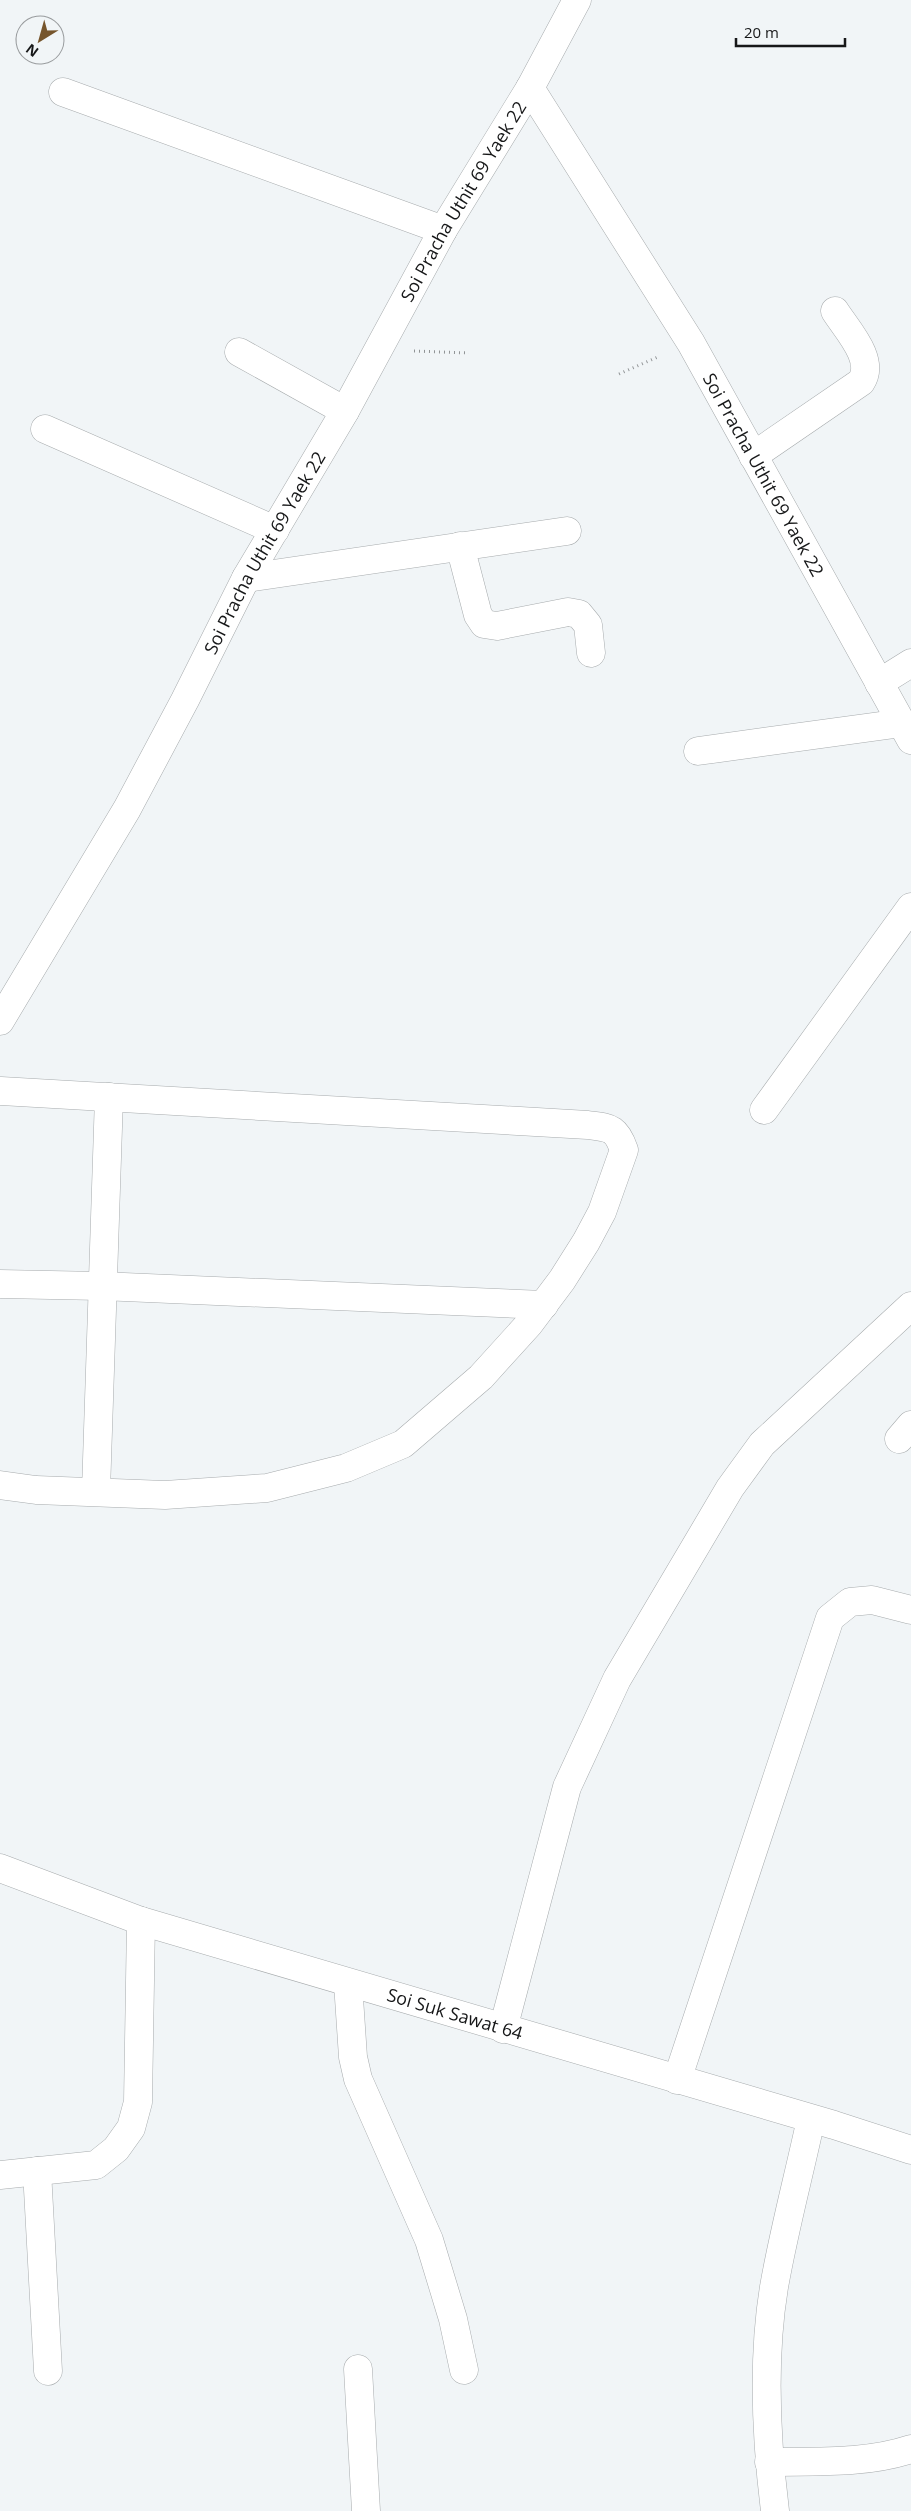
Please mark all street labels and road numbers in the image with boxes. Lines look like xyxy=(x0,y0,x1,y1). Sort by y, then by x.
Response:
street label: Soi Pracha Uthit 69 Yaek 22 xyxy=(395,96,531,306)
street label: Soi Pracha Uthit 69 Yaek 22 xyxy=(698,369,830,581)
street label: Soi Pracha Uthit 69 Yaek 22 xyxy=(198,447,331,658)
street label: Soi Suk Sawat 64 xyxy=(384,1982,526,2045)

